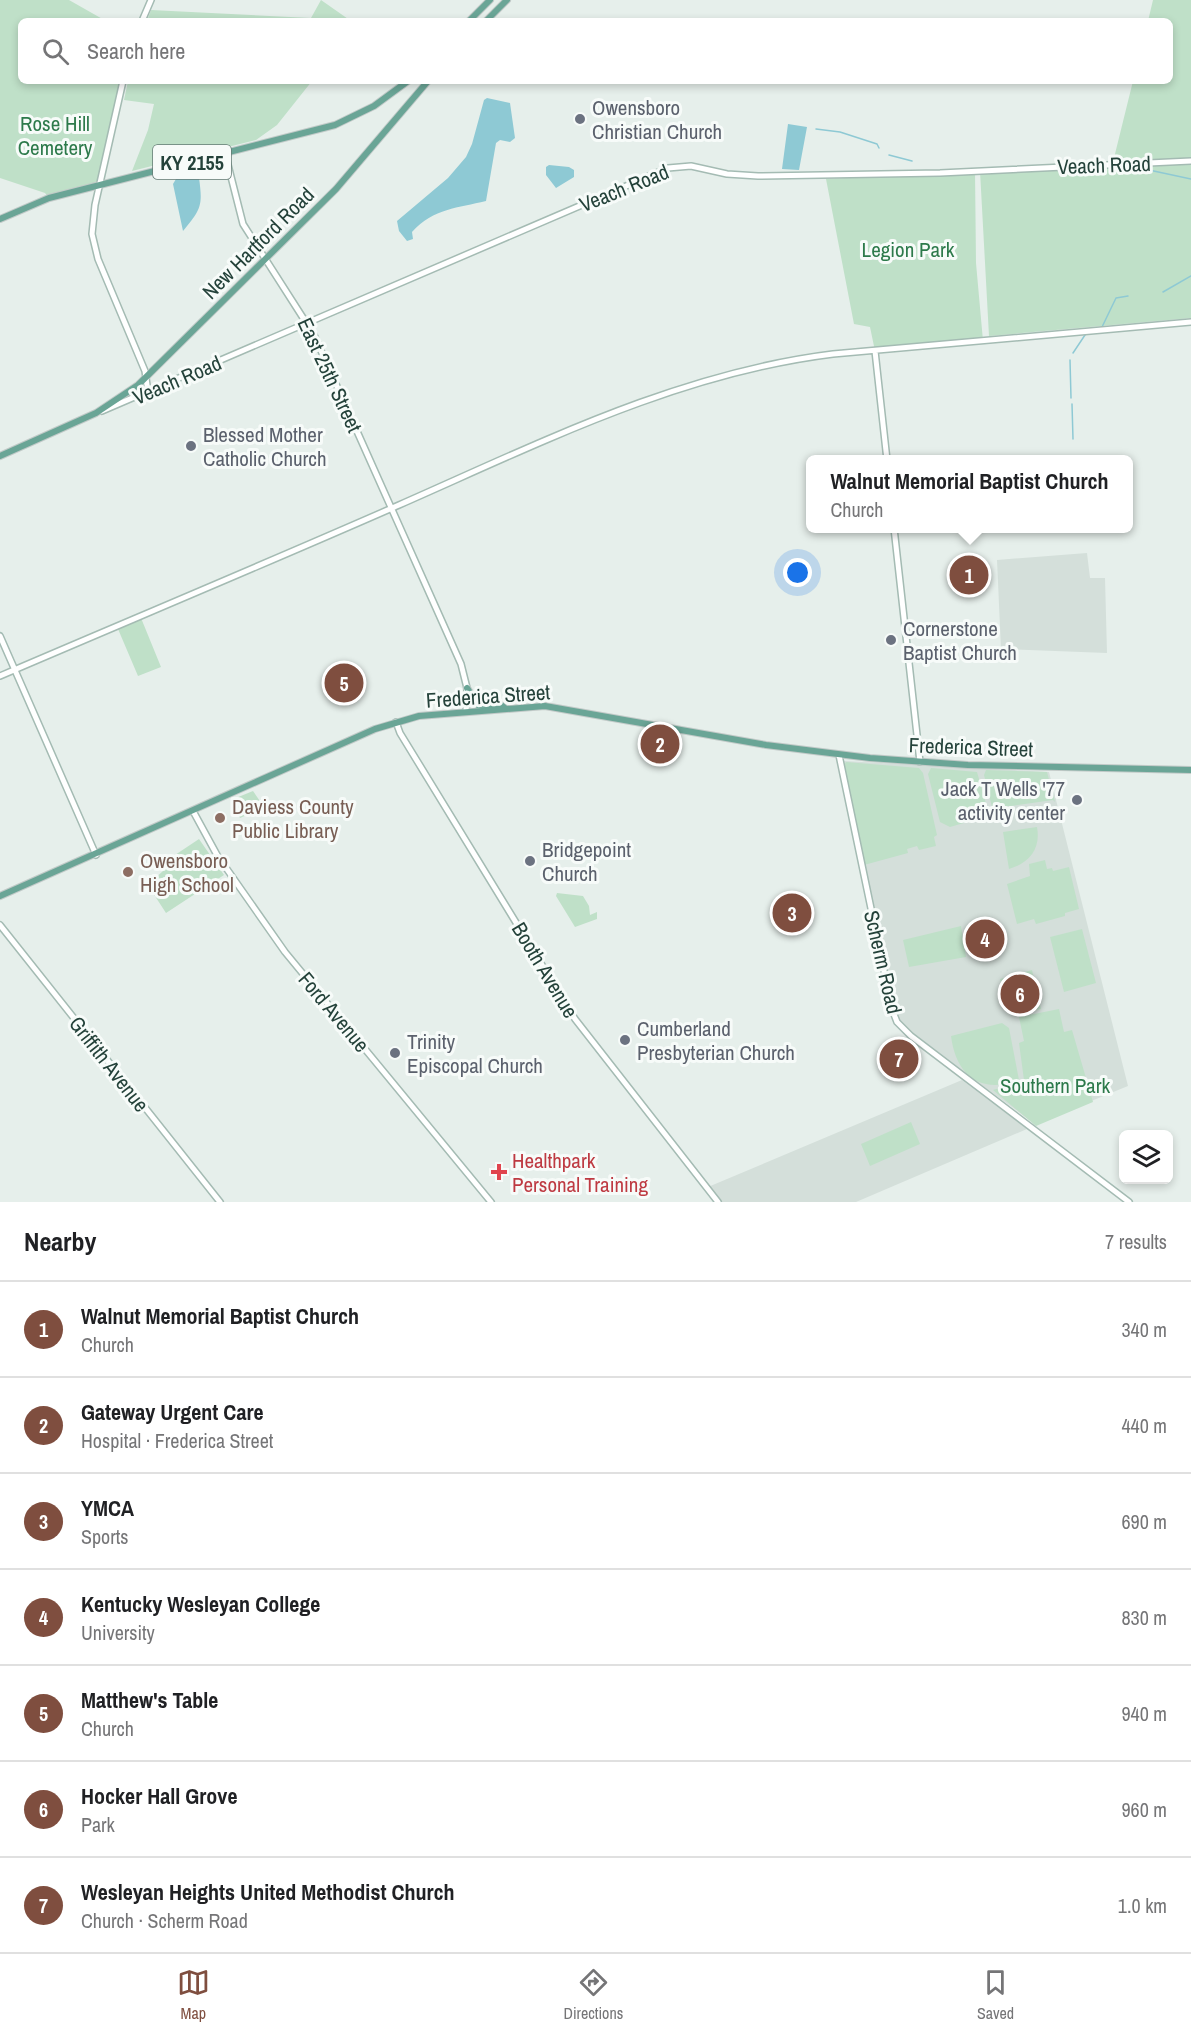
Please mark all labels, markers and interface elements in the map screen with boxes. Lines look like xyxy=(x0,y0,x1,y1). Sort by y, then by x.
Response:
search box xyxy=(18,18,1173,84)
icon: search xyxy=(39,35,72,68)
text: Search here xyxy=(87,36,185,66)
place label: Owensboro Christian Church xyxy=(592,93,722,146)
park label: Rose Hill Cemetery xyxy=(18,109,93,162)
marker: Owensboro Christian Church xyxy=(573,112,587,126)
road number: KY 2155 xyxy=(153,145,231,179)
street label: Veach Road xyxy=(1057,149,1151,181)
street label: Veach Road xyxy=(575,157,673,219)
street label: New Hartford Road xyxy=(196,181,320,305)
park label: Legion Park xyxy=(862,235,955,264)
street label: East 25th Street xyxy=(291,313,369,437)
street label: Veach Road xyxy=(128,348,226,412)
place label: Blessed Mother Catholic Church xyxy=(203,420,326,473)
marker: Blessed Mother Catholic Church xyxy=(184,439,198,453)
popup xyxy=(806,455,1133,533)
text: Walnut Memorial Baptist Church xyxy=(831,466,1109,496)
text: Church xyxy=(831,496,883,523)
pin: 1 xyxy=(950,552,988,598)
your location xyxy=(783,558,812,587)
place label: Cornerstone Baptist Church xyxy=(903,614,1017,667)
marker: Cornerstone Baptist Church xyxy=(884,633,898,647)
pin: 5 xyxy=(324,660,364,706)
street label: Frederica Street xyxy=(425,677,551,715)
pin: 2 xyxy=(640,722,680,766)
street label: Frederica Street xyxy=(908,730,1034,764)
place label: Jack T Wells '77 activity center xyxy=(941,774,1065,827)
place label: Daviess County Public Library xyxy=(232,792,354,845)
marker: Jack T Wells '77 activity center xyxy=(1070,793,1084,807)
marker: Daviess County Public Library xyxy=(213,811,227,825)
place label: Bridgepoint Church xyxy=(542,835,631,888)
place label: Owensboro High School xyxy=(140,846,234,899)
marker: Bridgepoint Church xyxy=(523,854,537,868)
marker: Owensboro High School xyxy=(121,865,135,879)
pin: 3 xyxy=(772,890,812,936)
street label: Scherm Road xyxy=(857,907,909,1017)
pin: 4 xyxy=(966,916,1004,962)
street label: Booth Avenue xyxy=(505,917,585,1023)
street label: Ford Avenue xyxy=(292,966,376,1058)
pin: 6 xyxy=(1000,972,1040,1016)
street label: Griffith Avenue xyxy=(62,1010,156,1118)
place label: Cumberland Presbyterian Church xyxy=(637,1014,795,1067)
place label: Trinity Episcopal Church xyxy=(407,1027,543,1080)
marker: Cumberland Presbyterian Church xyxy=(618,1033,632,1047)
pin: 7 xyxy=(880,1036,918,1082)
marker: Trinity Episcopal Church xyxy=(388,1046,402,1060)
park label: Southern Park xyxy=(1000,1071,1110,1100)
map controls xyxy=(1119,1130,1173,1184)
button: layers xyxy=(1119,1130,1173,1184)
place label: Healthpark Personal Training xyxy=(512,1146,648,1199)
marker: Healthpark Personal Training xyxy=(490,1163,508,1181)
text: Nearby xyxy=(24,1224,96,1259)
text: 7 results xyxy=(1105,1228,1167,1255)
text: Walnut Memorial Baptist Church xyxy=(81,1301,359,1331)
text: 1 xyxy=(39,1316,48,1343)
text: 340 m xyxy=(1121,1316,1167,1343)
text: Church xyxy=(81,1331,134,1358)
text: Gateway Urgent Care xyxy=(81,1397,263,1427)
text: 2 xyxy=(39,1412,48,1439)
text: 440 m xyxy=(1121,1412,1167,1439)
text: Hospital · Frederica Street xyxy=(81,1427,273,1454)
text: YMCA xyxy=(81,1493,134,1523)
text: 3 xyxy=(39,1508,48,1535)
text: 690 m xyxy=(1121,1508,1167,1535)
text: Sports xyxy=(81,1523,128,1550)
text: Kentucky Wesleyan College xyxy=(81,1589,320,1619)
text: 4 xyxy=(39,1604,48,1631)
text: 830 m xyxy=(1121,1604,1167,1631)
text: University xyxy=(81,1619,155,1646)
text: Matthew's Table xyxy=(81,1685,218,1715)
text: 5 xyxy=(39,1700,48,1727)
text: 940 m xyxy=(1121,1700,1167,1727)
text: Church xyxy=(81,1715,134,1742)
text: Hocker Hall Grove xyxy=(81,1781,237,1811)
text: 6 xyxy=(39,1796,48,1823)
text: 960 m xyxy=(1121,1796,1167,1823)
text: Park xyxy=(81,1811,115,1838)
text: Wesleyan Heights United Methodist Church xyxy=(81,1877,455,1907)
text: 7 xyxy=(39,1892,48,1919)
text: 1.0 km xyxy=(1118,1892,1167,1919)
text: Church · Scherm Road xyxy=(81,1907,248,1934)
tab: Map xyxy=(177,1966,210,2024)
tab: Directions xyxy=(563,1966,623,2024)
tab: Saved xyxy=(977,1966,1014,2024)

